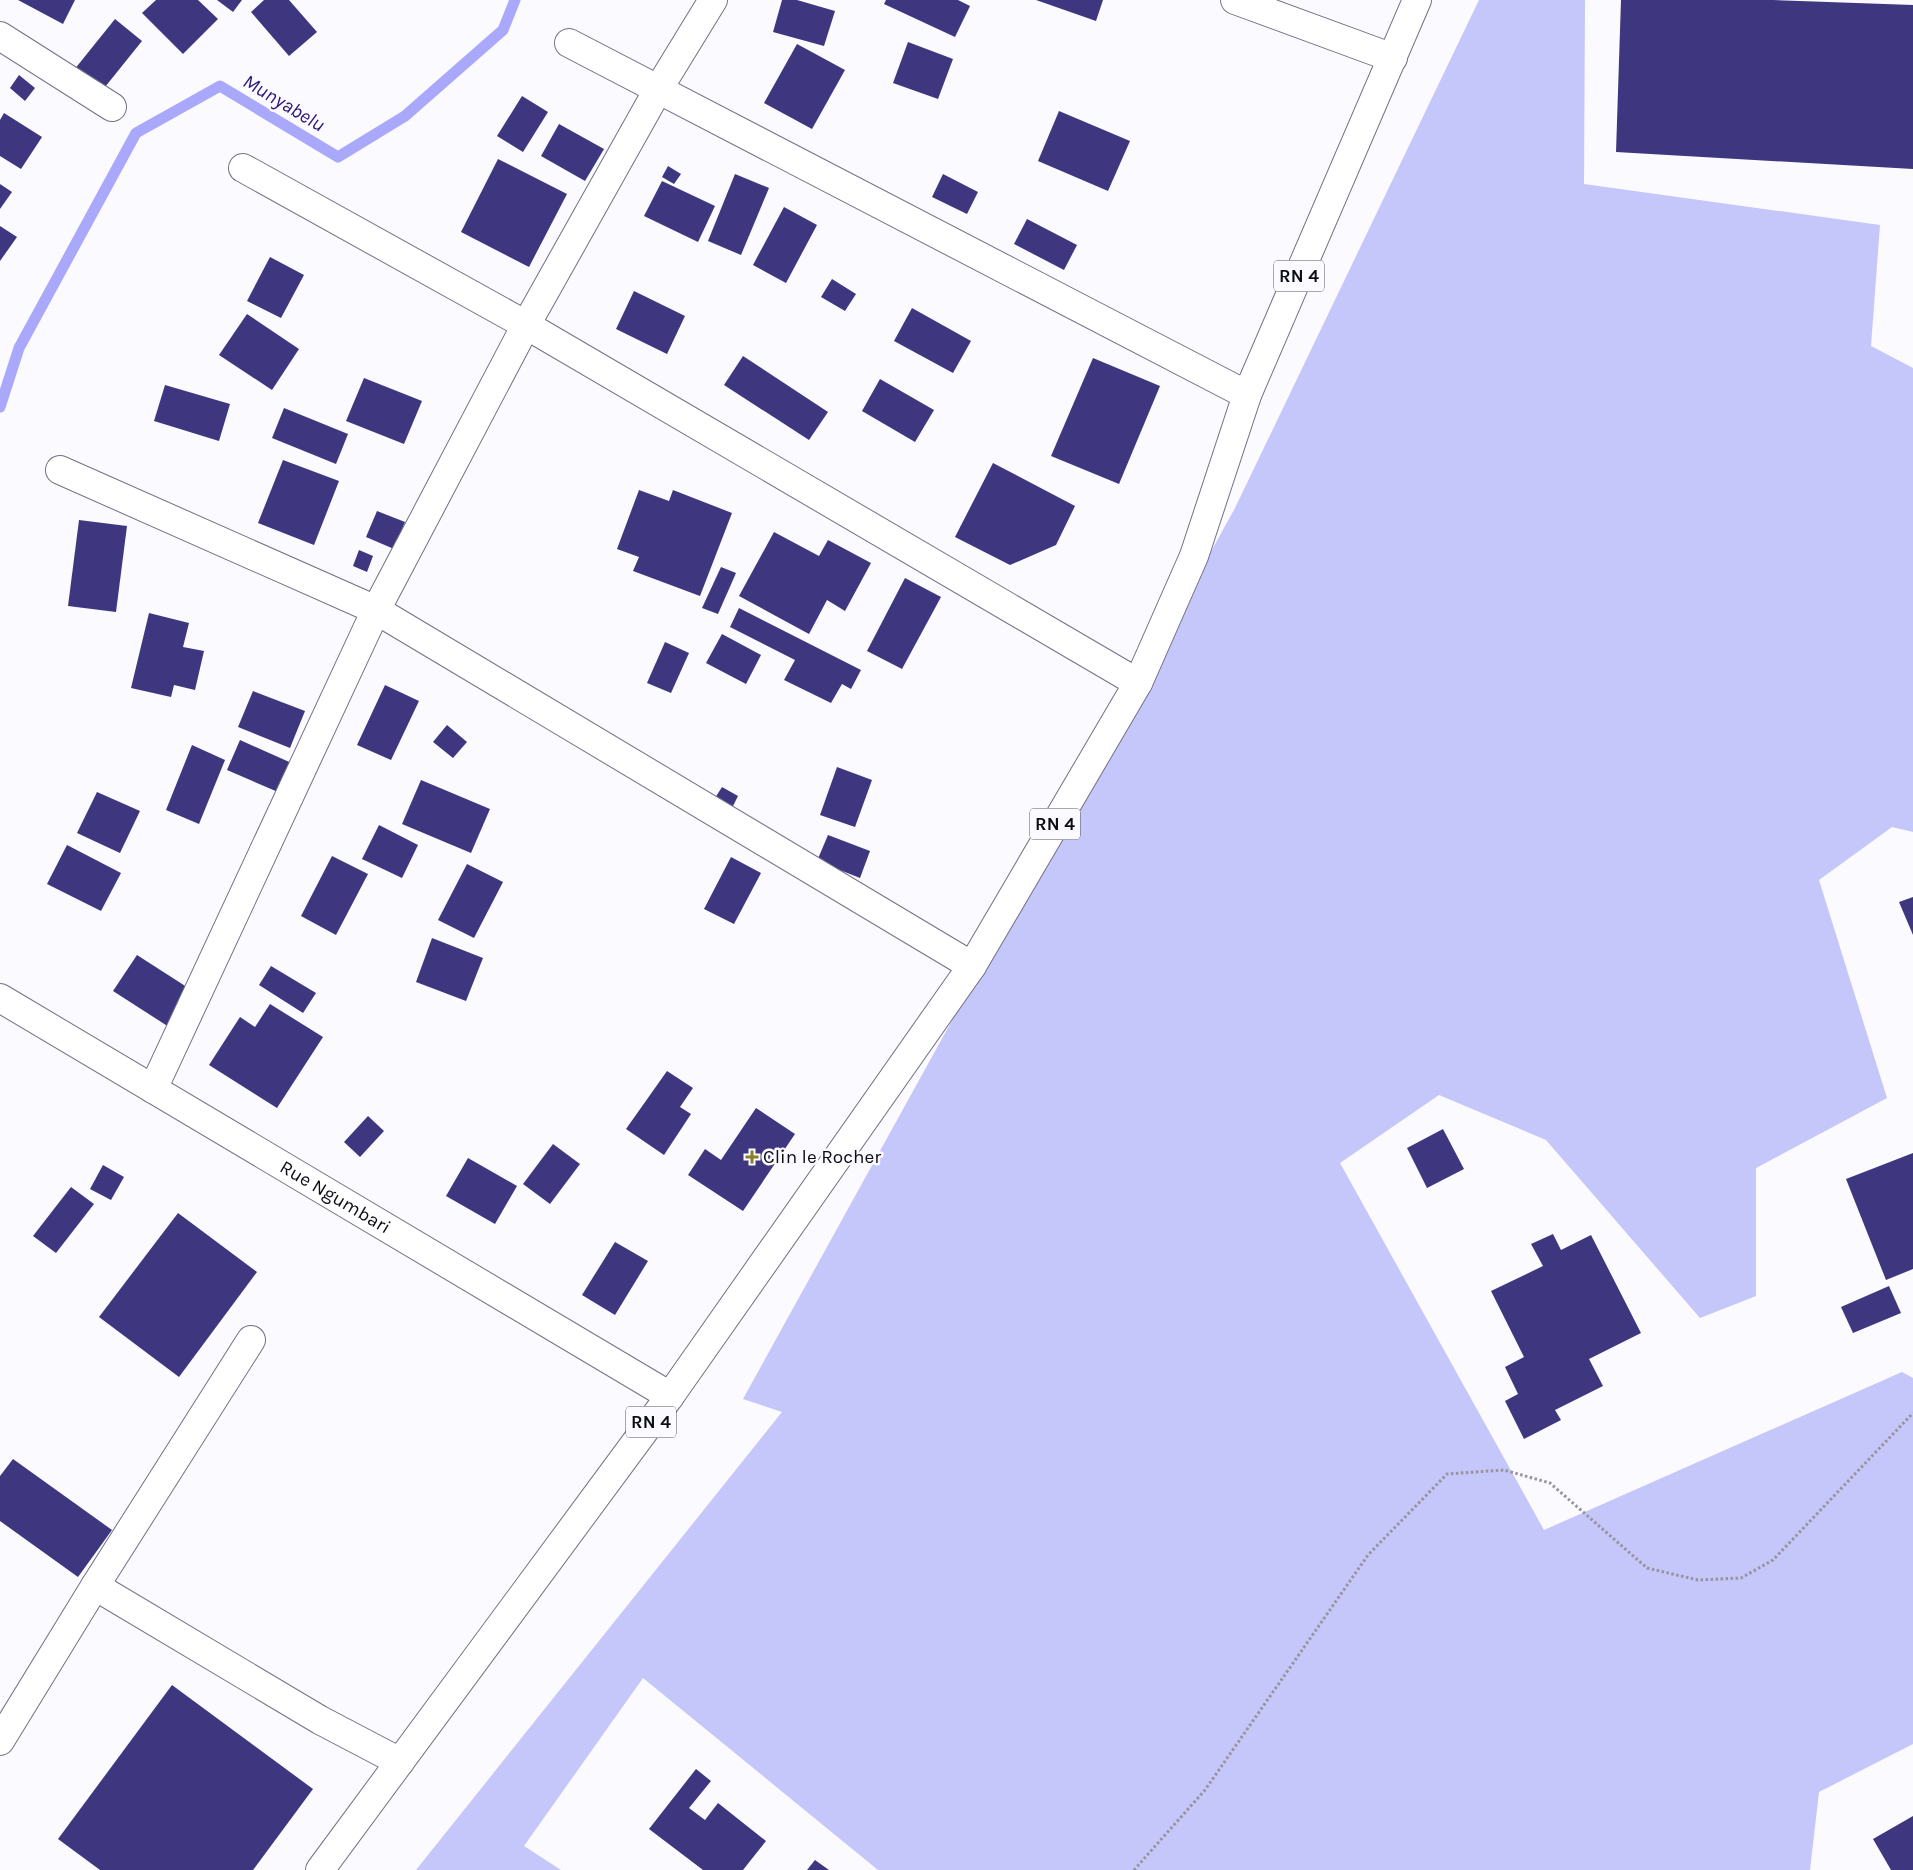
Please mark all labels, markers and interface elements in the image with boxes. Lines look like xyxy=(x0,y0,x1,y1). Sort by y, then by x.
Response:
water label: Munyabelu xyxy=(239,70,329,136)
road number: RN 4 xyxy=(1274,260,1324,292)
road number: RN 4 xyxy=(1030,809,1080,840)
place label: Clin le Rocher xyxy=(763,1146,881,1168)
marker: Clin le Rocher xyxy=(745,1150,759,1164)
street label: Rue Ngumbari xyxy=(276,1156,395,1238)
road number: RN 4 xyxy=(626,1406,676,1438)

